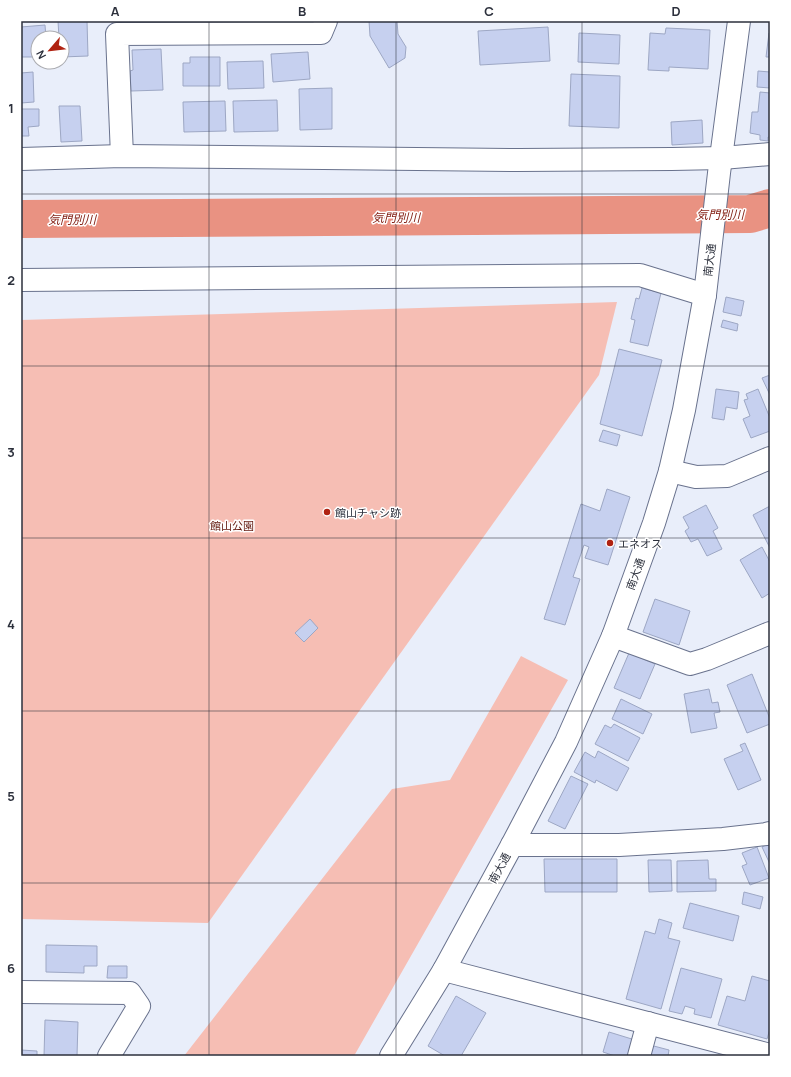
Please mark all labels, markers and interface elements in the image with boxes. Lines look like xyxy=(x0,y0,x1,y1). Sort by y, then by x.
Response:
text: A xyxy=(111,2,120,20)
text: B xyxy=(298,2,306,20)
text: C xyxy=(484,2,494,20)
text: D xyxy=(671,2,681,20)
north arrow xyxy=(30,30,70,70)
text: N xyxy=(32,48,49,62)
text: 1 xyxy=(8,99,14,117)
water label: 気門別川 xyxy=(696,206,746,223)
water label: 気門別川 xyxy=(372,209,422,226)
water label: 気門別川 xyxy=(48,211,98,228)
street label: 南大通 xyxy=(700,243,718,277)
text: 2 xyxy=(7,271,15,289)
text: 3 xyxy=(7,443,15,461)
place label: 館山チャシ跡 xyxy=(335,505,401,520)
marker: 館山チャシ跡 xyxy=(322,507,332,517)
park label: 館山公園 xyxy=(210,518,254,533)
place label: エネオス xyxy=(618,536,662,551)
marker: エネオス xyxy=(605,538,615,548)
street label: 南大通 xyxy=(622,556,648,592)
text: 4 xyxy=(7,615,15,633)
text: 5 xyxy=(7,787,15,805)
street label: 南大通 xyxy=(484,850,514,886)
text: 6 xyxy=(7,959,15,977)

